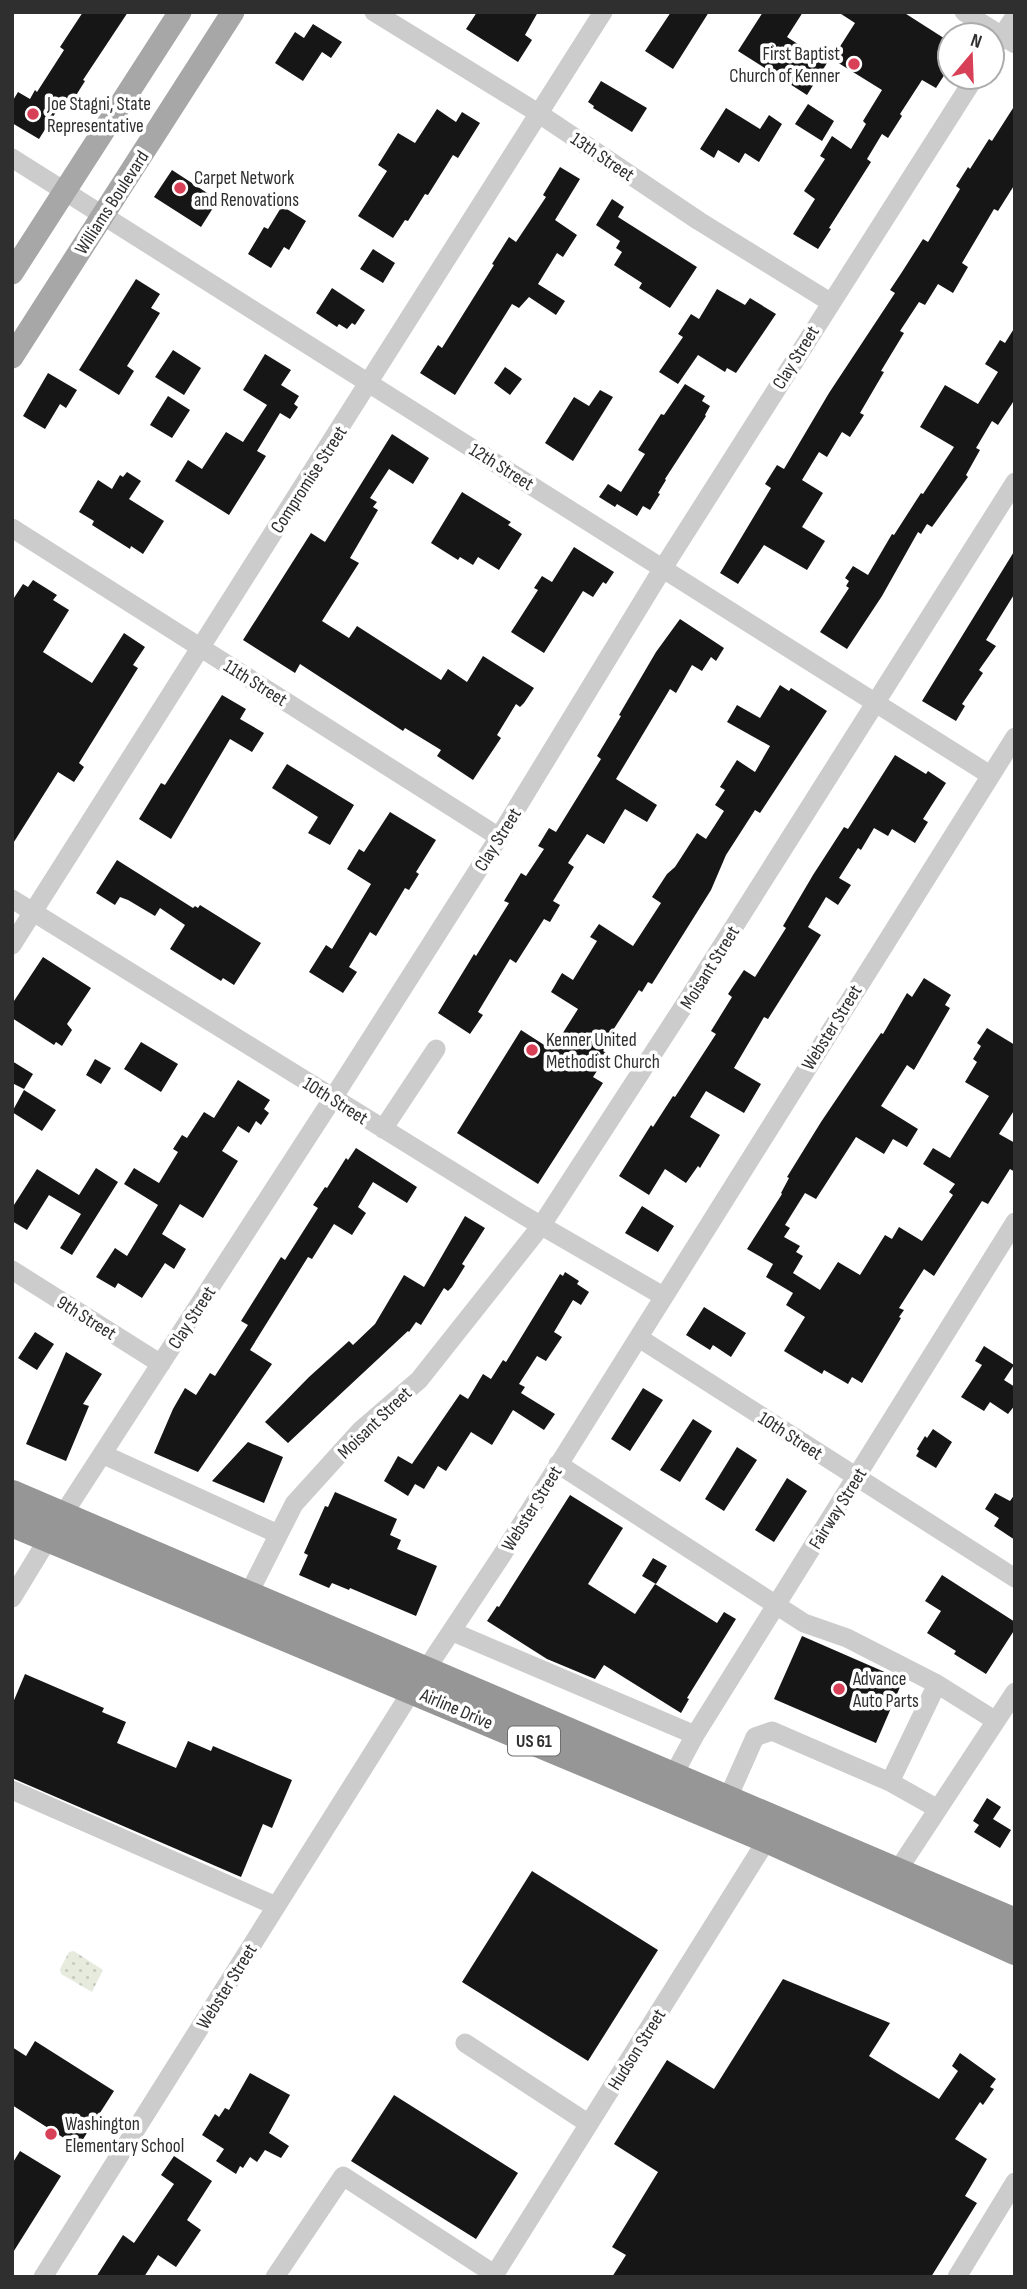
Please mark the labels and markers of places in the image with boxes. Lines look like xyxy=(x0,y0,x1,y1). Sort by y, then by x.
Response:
place label: First Baptist Church of Kenner xyxy=(729,43,841,88)
marker: First Baptist Church of Kenner xyxy=(846,56,862,72)
place label: Joe Stagni, State Representative xyxy=(46,93,151,138)
marker: Joe Stagni, State Representative xyxy=(25,106,41,122)
place label: Carpet Network and Renovations xyxy=(194,167,299,212)
marker: Carpet Network and Renovations xyxy=(172,180,188,196)
place label: Kenner United Methodist Church xyxy=(546,1029,660,1074)
marker: Kenner United Methodist Church xyxy=(524,1042,540,1058)
place label: Advance Auto Parts xyxy=(852,1668,919,1713)
marker: Advance Auto Parts xyxy=(831,1681,847,1697)
place label: Washington Elementary School xyxy=(65,2113,184,2158)
marker: Washington Elementary School xyxy=(43,2126,59,2142)

